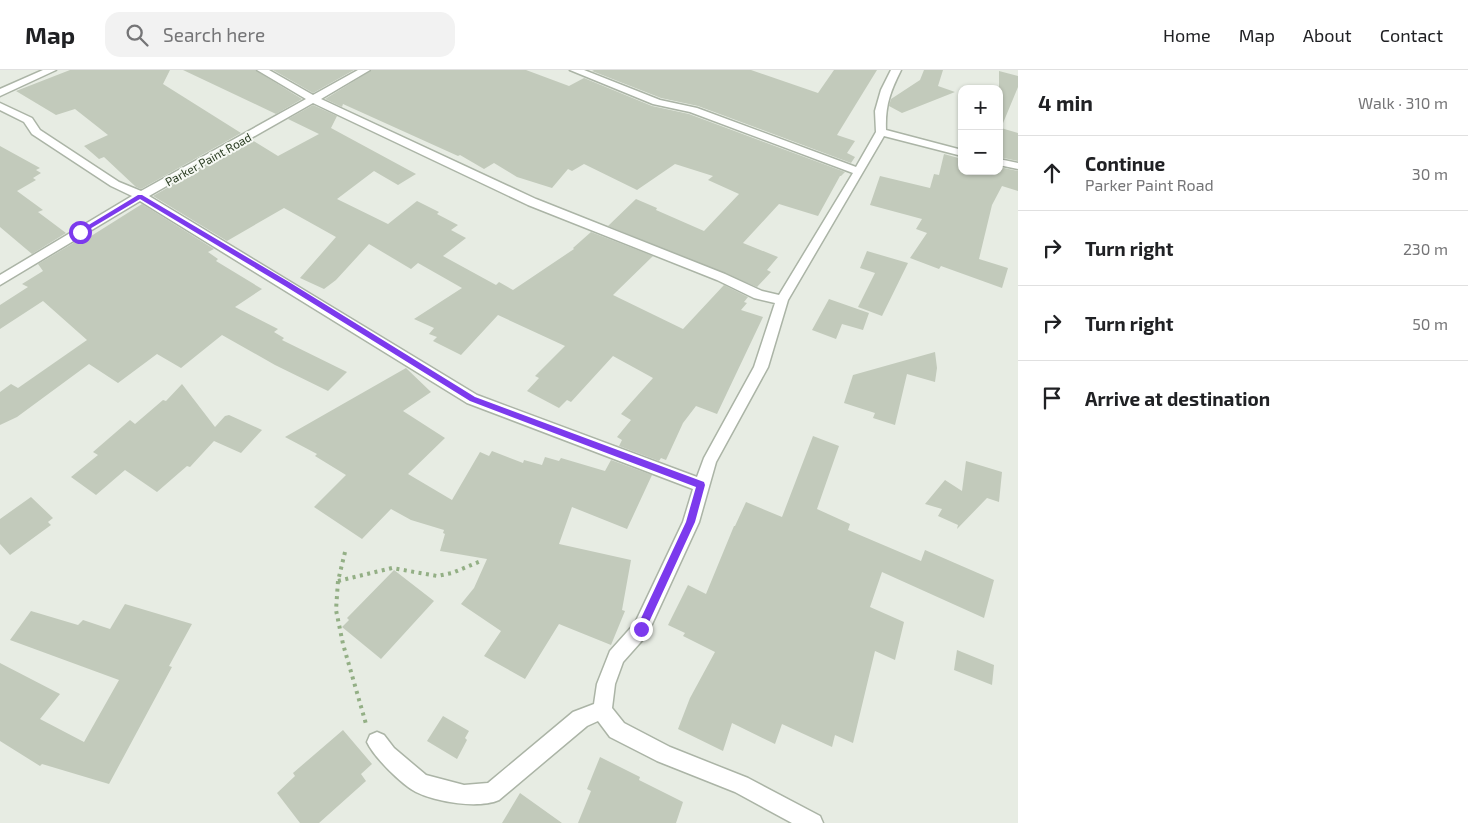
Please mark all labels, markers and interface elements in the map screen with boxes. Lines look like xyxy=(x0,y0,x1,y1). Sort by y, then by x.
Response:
search box xyxy=(105,12,455,57)
text: Map xyxy=(25,20,75,49)
icon: search xyxy=(123,21,151,49)
text: Search here xyxy=(163,23,265,46)
text: Home xyxy=(1163,24,1211,46)
text: Map xyxy=(1239,24,1275,46)
text: About xyxy=(1303,24,1352,46)
text: Contact xyxy=(1380,24,1443,46)
map controls xyxy=(958,85,1003,175)
button: + xyxy=(958,85,1003,130)
text: 4 min xyxy=(1038,90,1093,115)
text: Walk · 310 m xyxy=(1358,93,1448,112)
street label: Parker Paint Road xyxy=(162,129,254,189)
button: − xyxy=(958,130,1003,175)
text: Continue xyxy=(1085,152,1165,175)
icon: ahead xyxy=(1038,159,1066,187)
text: 30 m xyxy=(1412,164,1448,183)
text: Parker Paint Road xyxy=(1085,175,1214,194)
route start xyxy=(69,221,92,244)
icon: right xyxy=(1038,234,1066,262)
text: Turn right xyxy=(1085,237,1173,260)
text: 230 m xyxy=(1403,239,1448,258)
icon: right xyxy=(1038,309,1066,337)
text: Turn right xyxy=(1085,312,1173,335)
text: 50 m xyxy=(1412,314,1448,333)
icon: arrive xyxy=(1038,384,1066,412)
text: Arrive at destination xyxy=(1085,387,1270,410)
route end xyxy=(630,618,653,641)

